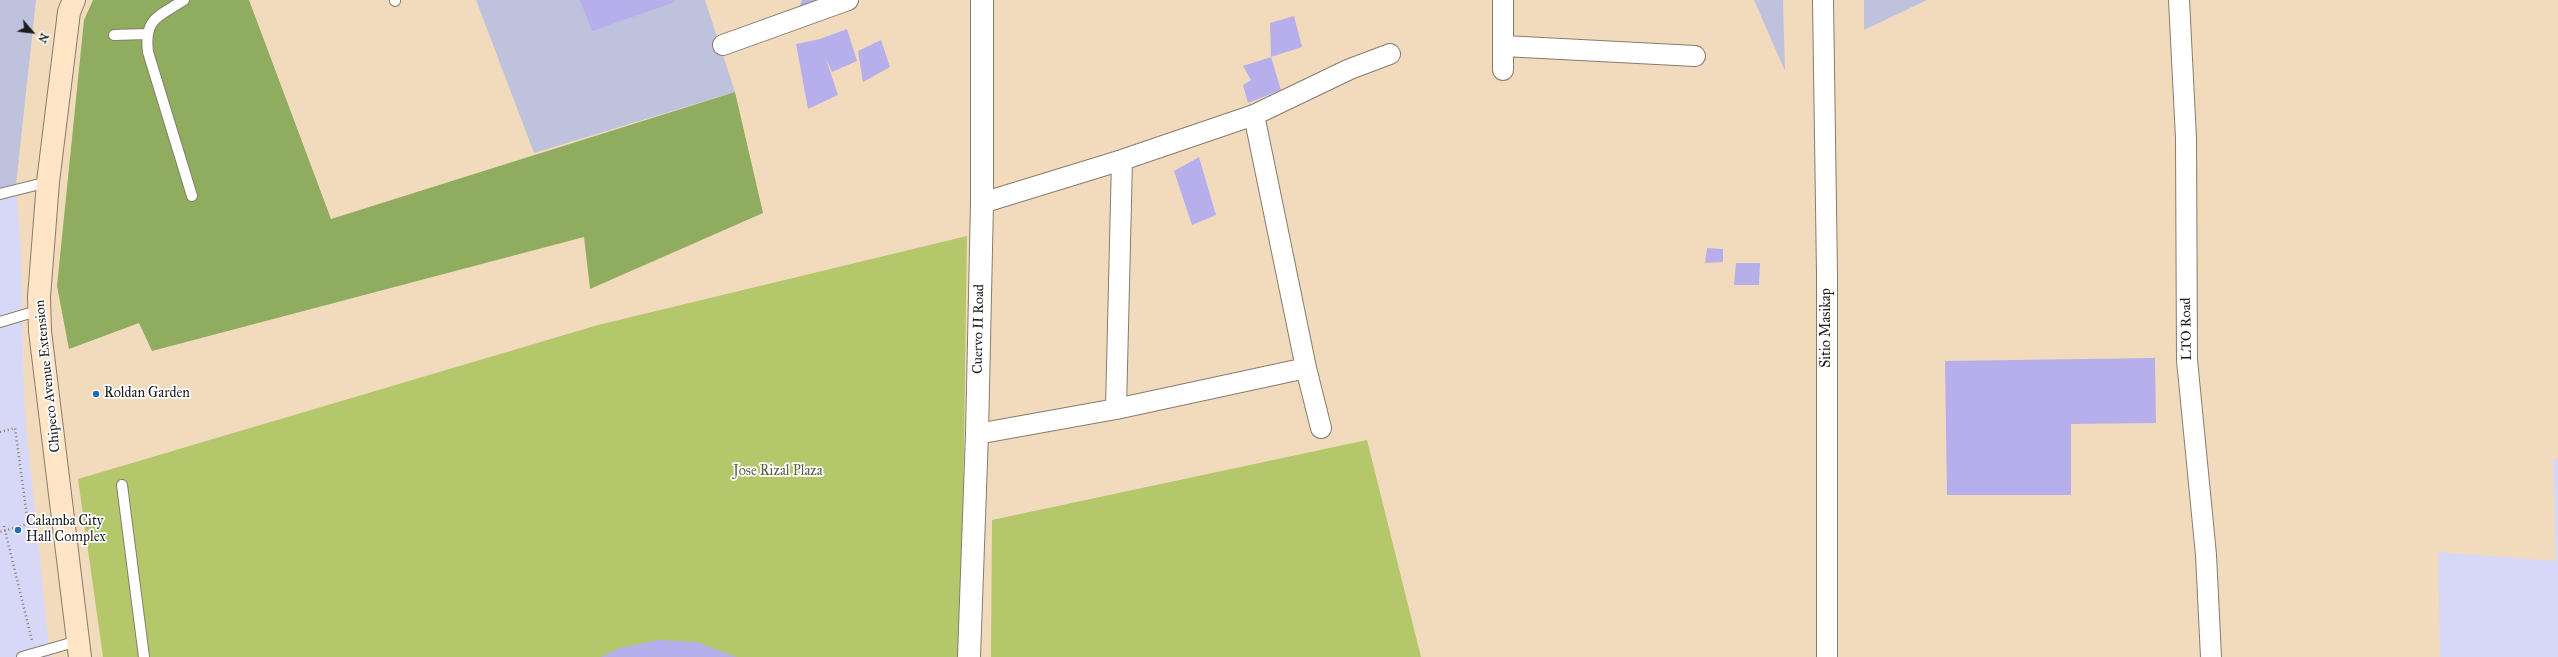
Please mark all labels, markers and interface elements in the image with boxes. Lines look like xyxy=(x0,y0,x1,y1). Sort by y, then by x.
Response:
north arrow xyxy=(12,12,52,52)
text: N xyxy=(35,31,51,45)
street label: Cuervo II Road xyxy=(970,284,988,374)
street label: Sitio Masikap xyxy=(1819,288,1835,368)
street label: LTO Road xyxy=(2178,297,2196,361)
street label: Chipeco Avenue Extension xyxy=(32,299,64,453)
place label: Roldan Garden xyxy=(104,386,190,402)
marker: Roldan Garden xyxy=(91,389,101,399)
park label: Jose Rizal Plaza xyxy=(733,464,823,480)
place label: Calamba City Hall Complex xyxy=(26,514,106,546)
marker: Calamba City Hall Complex xyxy=(13,525,23,535)

